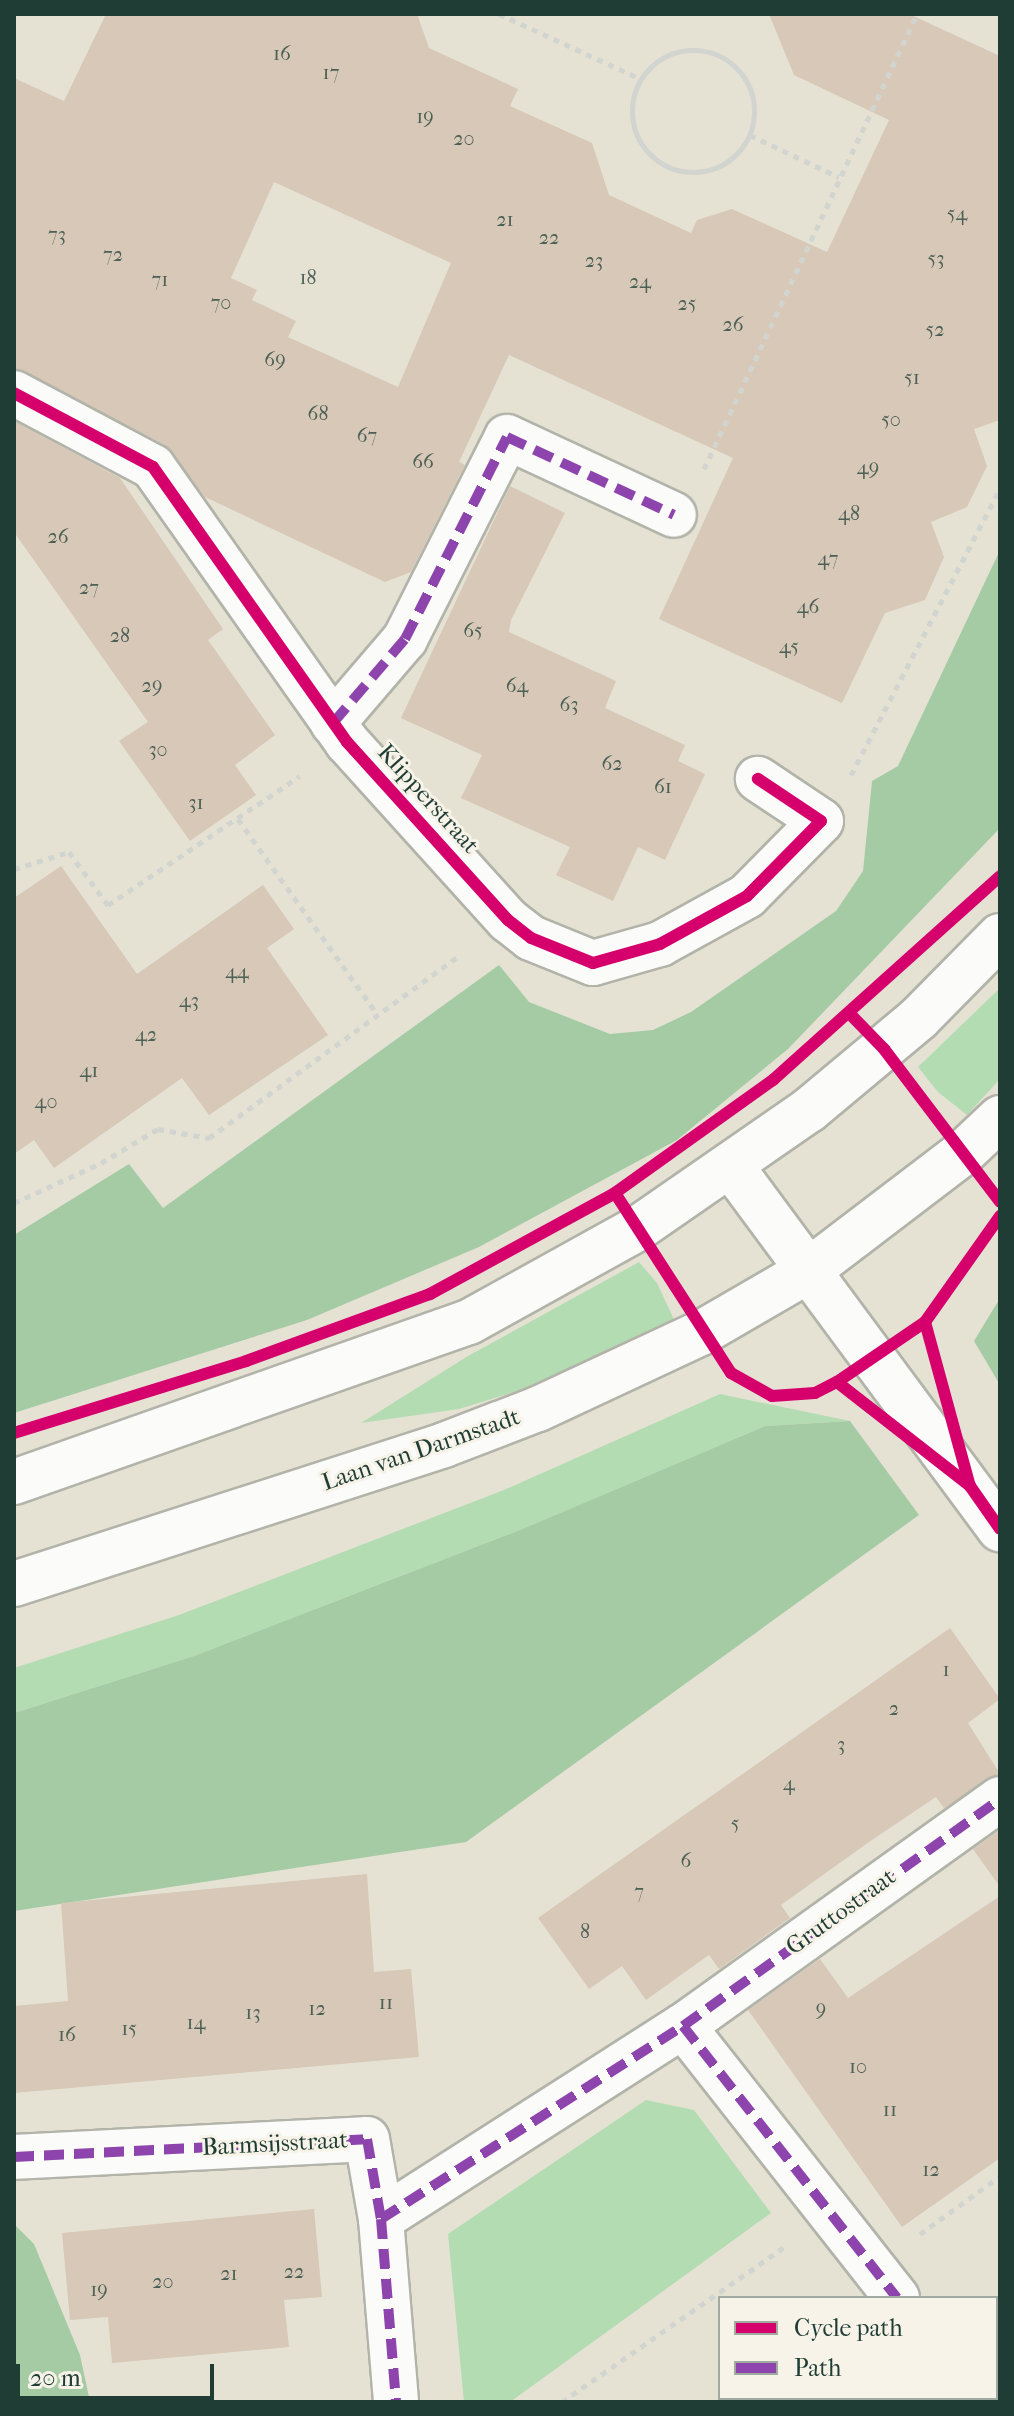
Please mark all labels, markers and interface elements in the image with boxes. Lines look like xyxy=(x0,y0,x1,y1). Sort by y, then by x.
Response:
house number: 16 xyxy=(273,41,291,65)
house number: 17 xyxy=(323,60,339,84)
house number: 19 xyxy=(416,104,434,128)
house number: 20 xyxy=(453,126,475,150)
house number: 54 xyxy=(947,201,967,225)
house number: 21 xyxy=(496,207,514,231)
house number: 73 xyxy=(48,222,66,246)
house number: 22 xyxy=(539,225,559,249)
house number: 72 xyxy=(103,242,123,266)
house number: 53 xyxy=(928,246,944,270)
house number: 23 xyxy=(585,248,603,272)
house number: 18 xyxy=(299,265,317,289)
house number: 71 xyxy=(152,267,168,291)
house number: 24 xyxy=(629,269,651,293)
house number: 70 xyxy=(211,290,231,314)
house number: 25 xyxy=(678,291,696,315)
house number: 26 xyxy=(722,312,744,336)
house number: 52 xyxy=(926,317,944,341)
house number: 69 xyxy=(264,347,286,371)
house number: 51 xyxy=(904,365,920,389)
house number: 68 xyxy=(308,401,328,425)
house number: 50 xyxy=(881,407,901,431)
house number: 67 xyxy=(357,423,377,447)
house number: 66 xyxy=(412,449,434,473)
house number: 49 xyxy=(857,455,879,479)
house number: 48 xyxy=(838,501,860,525)
house number: 26 xyxy=(47,524,69,548)
house number: 47 xyxy=(818,546,838,570)
house number: 27 xyxy=(79,575,99,599)
house number: 46 xyxy=(797,594,819,618)
house number: 65 xyxy=(463,618,483,642)
house number: 28 xyxy=(110,623,130,647)
house number: 45 xyxy=(779,634,799,658)
house number: 29 xyxy=(142,673,162,697)
house number: 64 xyxy=(506,673,528,697)
house number: 63 xyxy=(559,692,579,716)
house number: 30 xyxy=(148,737,168,761)
street label: Klipperstraat xyxy=(371,738,485,860)
house number: 62 xyxy=(601,751,623,775)
house number: 61 xyxy=(654,774,672,798)
house number: 31 xyxy=(188,790,204,814)
house number: 44 xyxy=(225,959,249,983)
house number: 43 xyxy=(179,988,199,1012)
house number: 42 xyxy=(135,1022,157,1046)
house number: 41 xyxy=(80,1058,98,1082)
house number: 40 xyxy=(35,1089,57,1113)
street label: Laan van Darmstadt xyxy=(318,1403,524,1497)
house number: 1 xyxy=(942,1657,950,1681)
house number: 2 xyxy=(889,1696,899,1720)
house number: 3 xyxy=(837,1732,845,1756)
house number: 4 xyxy=(783,1771,795,1795)
house number: 5 xyxy=(731,1811,739,1835)
house number: 6 xyxy=(681,1848,691,1872)
street label: Gruttostraat xyxy=(781,1863,901,1961)
house number: 7 xyxy=(634,1879,644,1903)
house number: 8 xyxy=(580,1919,590,1943)
house number: 11 xyxy=(379,1990,393,2014)
house number: 12 xyxy=(308,1996,326,2020)
house number: 9 xyxy=(816,1996,826,2020)
house number: 13 xyxy=(245,2000,261,2024)
house number: 14 xyxy=(187,2010,205,2034)
house number: 15 xyxy=(121,2016,137,2040)
house number: 16 xyxy=(58,2022,76,2046)
house number: 10 xyxy=(849,2054,867,2078)
house number: 11 xyxy=(883,2097,897,2121)
street label: Barmsijsstraat xyxy=(201,2126,349,2162)
house number: 12 xyxy=(922,2157,940,2181)
house number: 22 xyxy=(284,2259,304,2283)
house number: 21 xyxy=(220,2261,238,2285)
house number: 20 xyxy=(152,2269,174,2293)
house number: 19 xyxy=(90,2277,108,2301)
legend xyxy=(718,2296,998,2400)
text: Cycle path xyxy=(794,2314,903,2342)
scale bar xyxy=(20,2348,218,2398)
text: Path xyxy=(794,2354,841,2382)
text: 20 m xyxy=(30,2364,81,2392)

